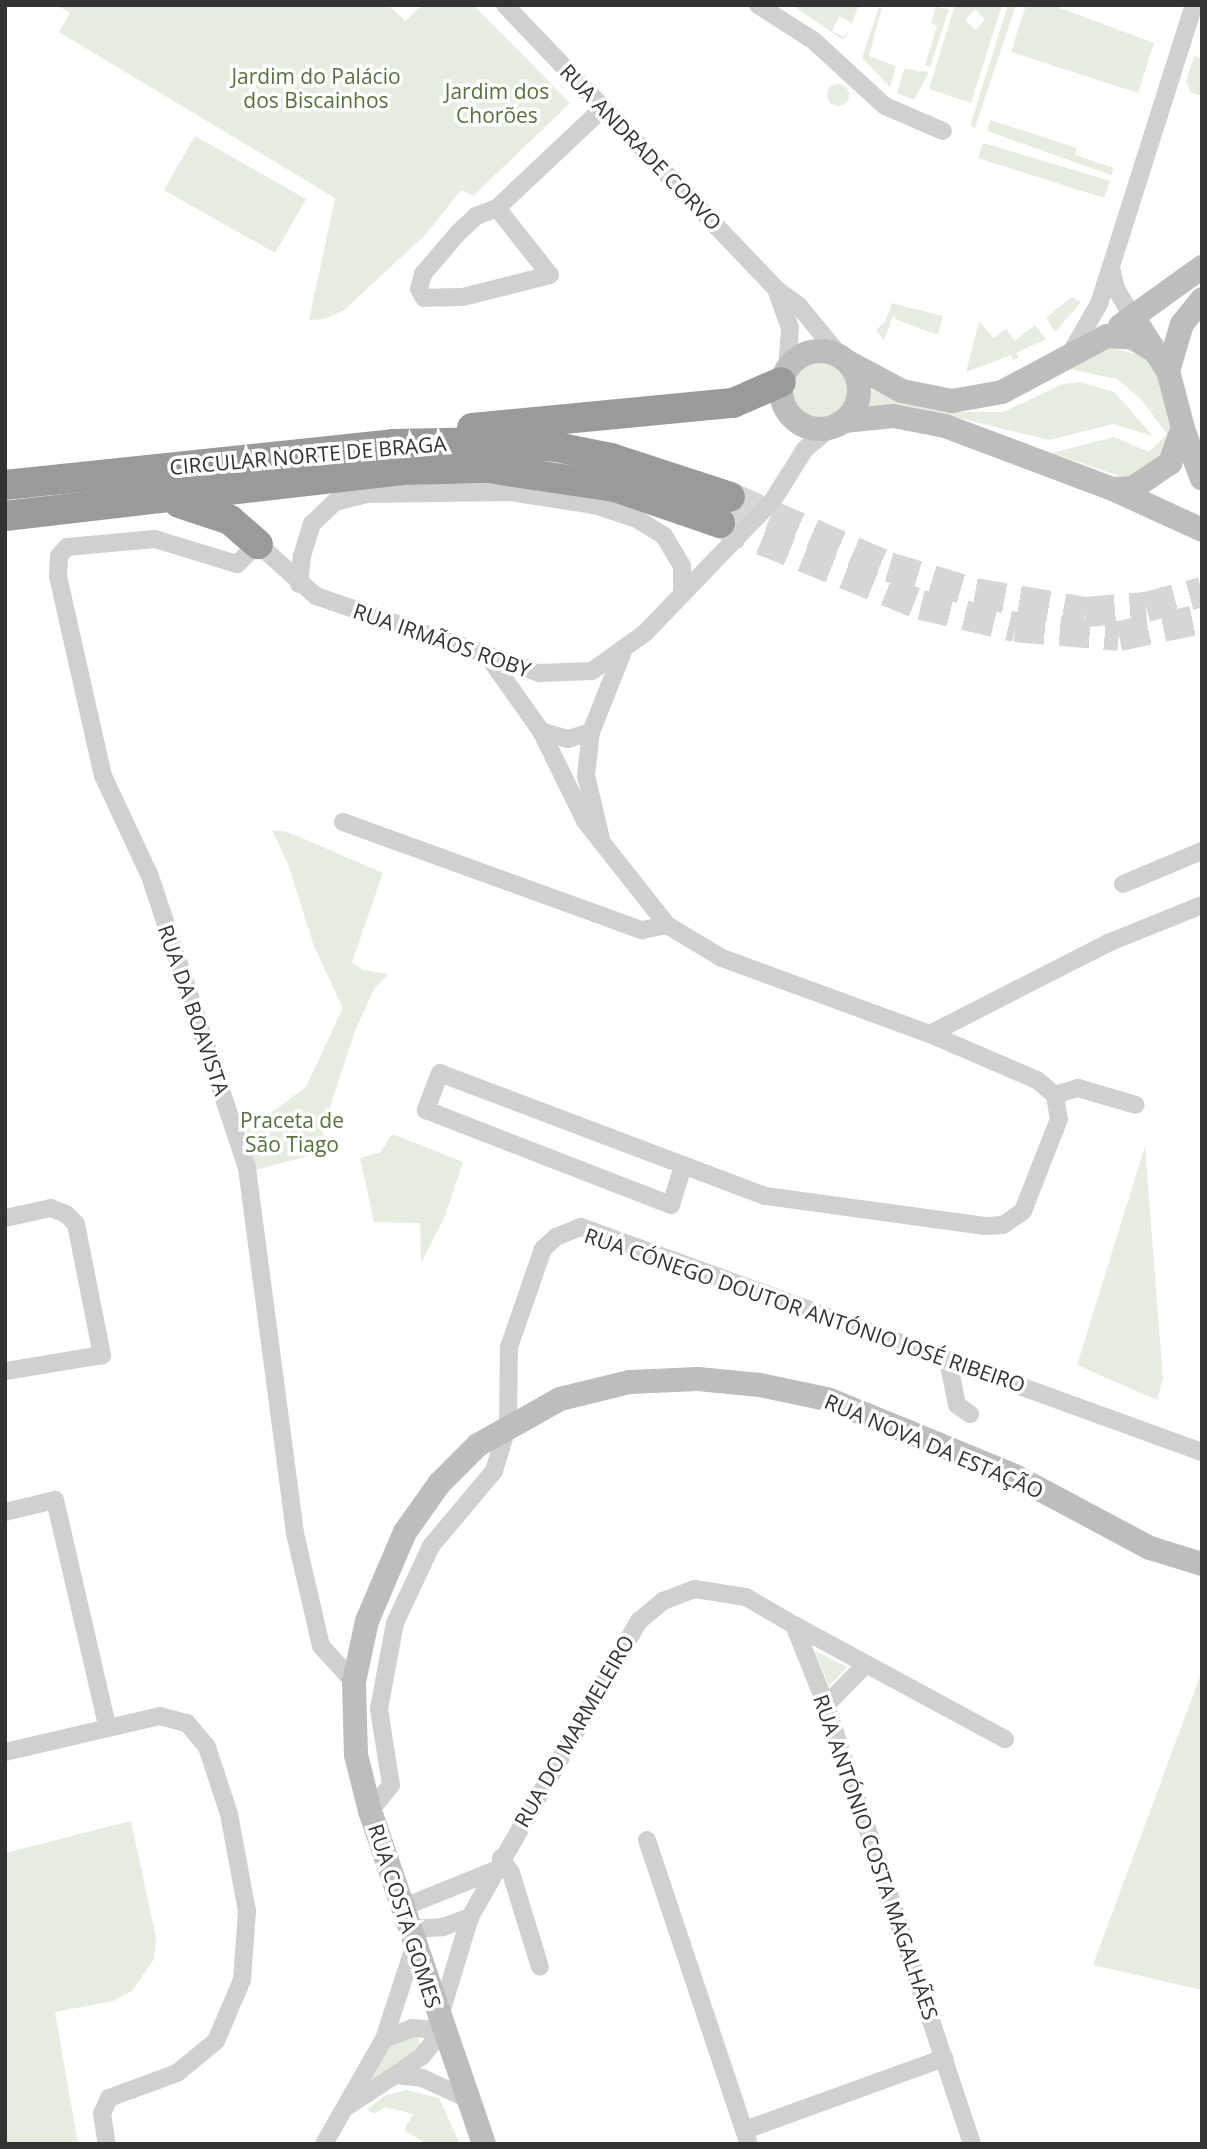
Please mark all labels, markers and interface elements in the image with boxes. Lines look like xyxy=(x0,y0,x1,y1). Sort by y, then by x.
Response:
street label: RUA ANDRADE CORVO xyxy=(555,59,727,235)
park label: Jardim do Palácio dos Biscainhos xyxy=(231,63,401,113)
park label: Jardim dos Chorões xyxy=(445,78,549,128)
street label: CIRCULAR NORTE DE BRAGA xyxy=(169,430,447,480)
street label: RUA IRMÃOS ROBY xyxy=(350,598,534,682)
street label: RUA DA BOAVISTA xyxy=(153,921,235,1099)
park label: Praceta de São Tiago xyxy=(240,1107,344,1157)
street label: RUA CÓNEGO DOUTOR ANTÓNIO JOSÉ RIBEIRO xyxy=(581,1222,1029,1398)
street label: RUA NOVA DA ESTAÇÃO xyxy=(821,1388,1047,1504)
street label: RUA DO MARMELEIRO xyxy=(509,1631,639,1831)
street label: RUA ANTÓNIO COSTA MAGALHÃES xyxy=(808,1691,944,2023)
street label: RUA COSTA GOMES xyxy=(363,1821,447,2011)

